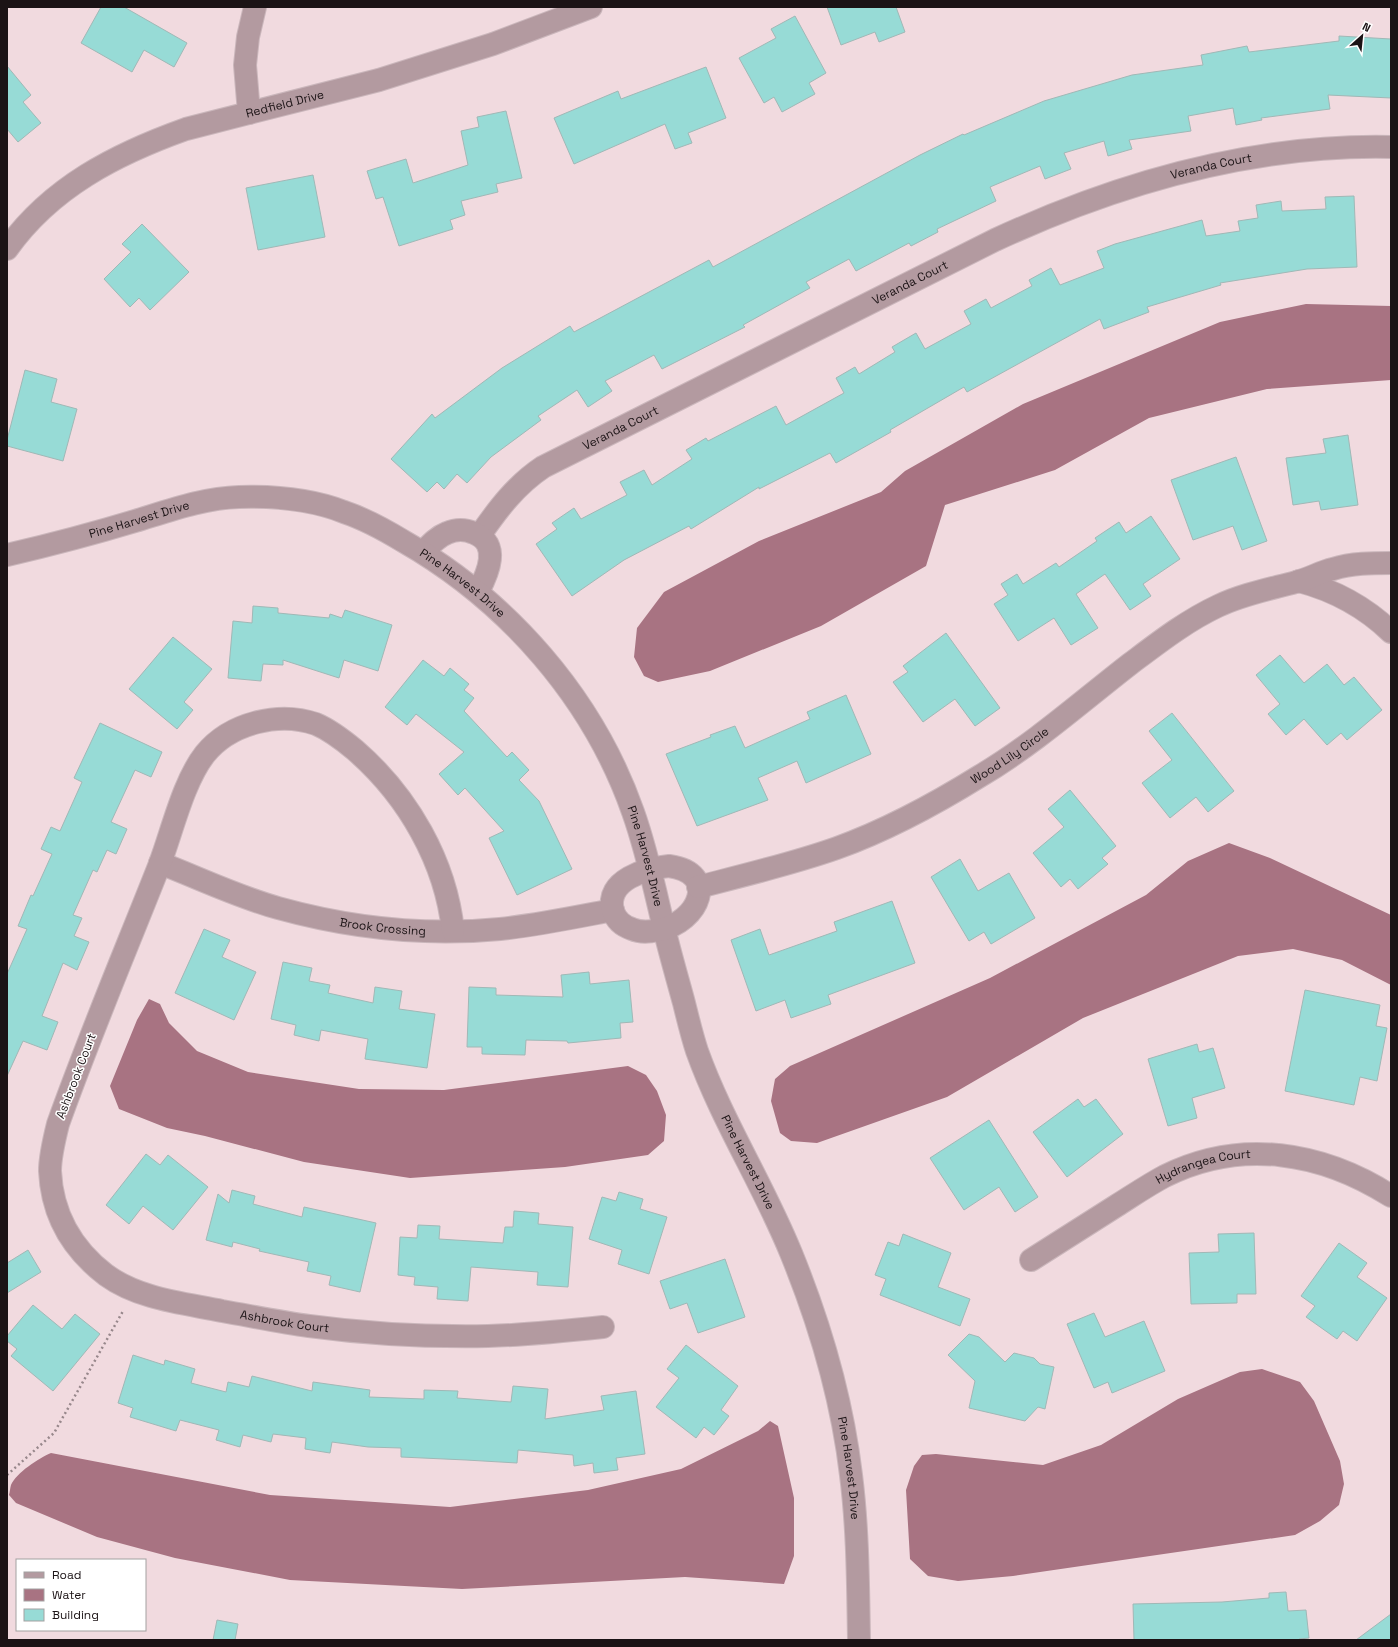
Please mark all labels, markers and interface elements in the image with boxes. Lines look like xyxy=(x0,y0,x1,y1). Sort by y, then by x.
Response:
north arrow xyxy=(1342,16,1382,56)
text: N xyxy=(1360,19,1373,35)
street label: Redfield Drive xyxy=(244,86,326,122)
street label: Veranda Court xyxy=(1169,150,1253,183)
street label: Veranda Court xyxy=(869,257,951,308)
street label: Veranda Court xyxy=(580,402,661,454)
street label: Pine Harvest Drive xyxy=(87,497,191,542)
street label: Pine Harvest Drive xyxy=(417,545,509,621)
street label: Wood Lily Circle xyxy=(968,723,1052,788)
street label: Pine Harvest Drive xyxy=(623,804,667,908)
street label: Brook Crossing xyxy=(338,914,426,939)
street label: Ashbrook Court xyxy=(52,1031,100,1121)
street label: Pine Harvest Drive xyxy=(717,1112,778,1212)
street label: Hydrangea Court xyxy=(1153,1146,1251,1188)
street label: Ashbrook Court xyxy=(239,1306,330,1337)
street label: Pine Harvest Drive xyxy=(834,1415,863,1520)
legend xyxy=(16,1559,146,1631)
text: Road xyxy=(52,1567,81,1583)
text: Water xyxy=(52,1587,86,1603)
text: Building xyxy=(52,1607,99,1623)

